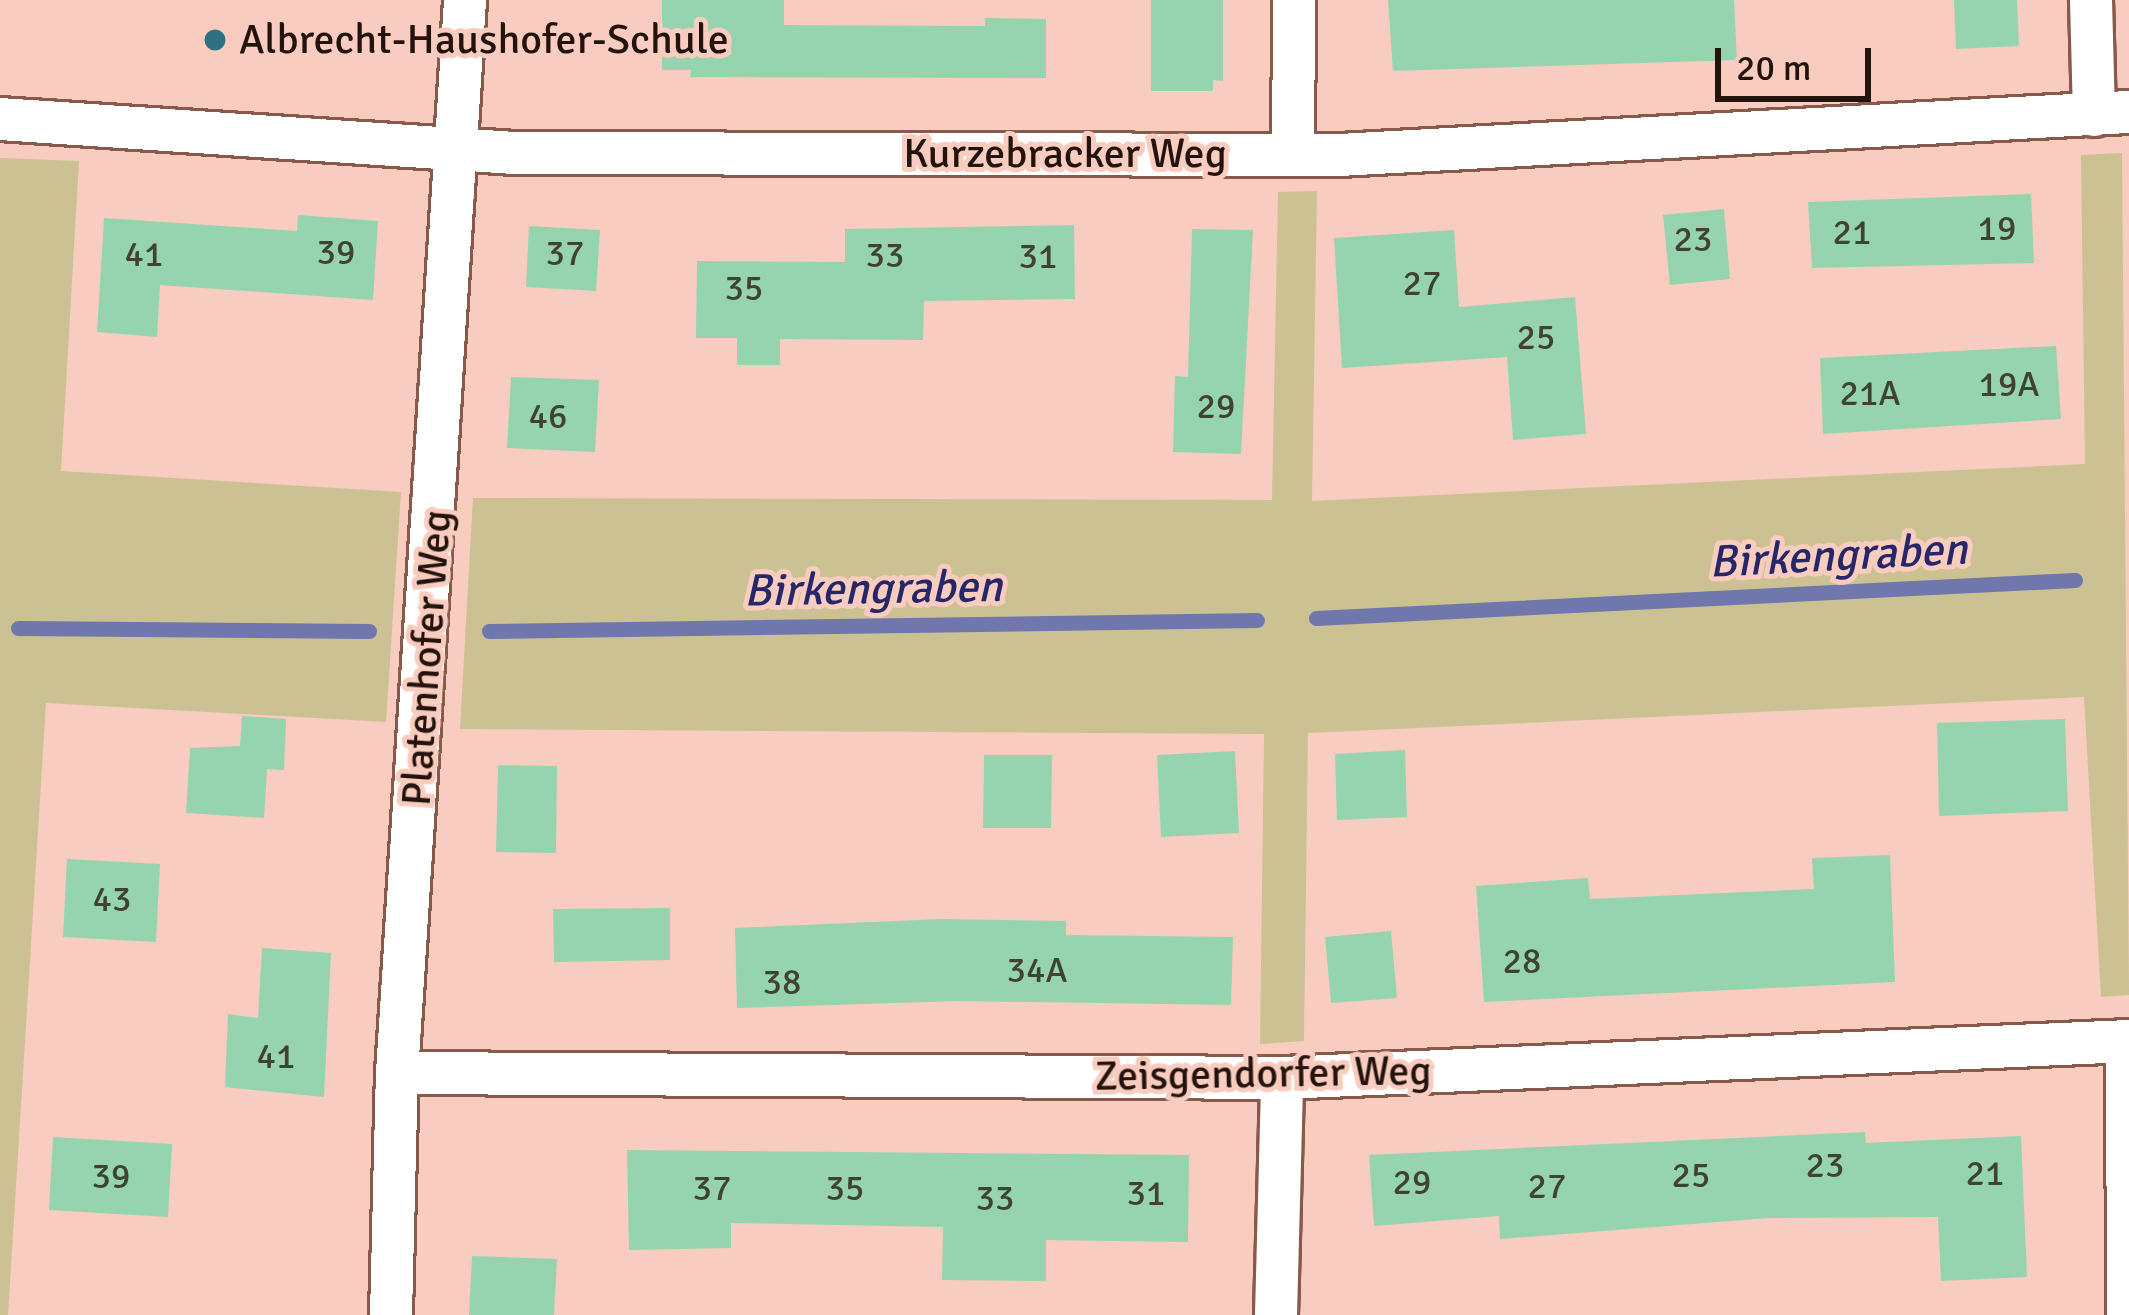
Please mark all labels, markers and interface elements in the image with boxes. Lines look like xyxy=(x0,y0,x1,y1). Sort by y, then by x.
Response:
place label: Albrecht-Haushofer-Schule xyxy=(239,15,729,65)
scale bar xyxy=(1721,24,1877,98)
marker: Albrecht-Haushofer-Schule xyxy=(202,27,228,53)
text: 20 m xyxy=(1736,46,1812,91)
street label: Kurzebracker Weg xyxy=(903,129,1227,179)
house number: 19 xyxy=(1978,207,2016,251)
house number: 21 xyxy=(1833,211,1871,255)
house number: 23 xyxy=(1674,218,1712,262)
house number: 39 xyxy=(317,231,355,275)
house number: 37 xyxy=(546,232,584,276)
house number: 41 xyxy=(125,233,163,277)
house number: 33 xyxy=(866,234,904,278)
house number: 31 xyxy=(1019,235,1057,279)
house number: 27 xyxy=(1403,262,1441,306)
house number: 35 xyxy=(725,267,763,311)
house number: 25 xyxy=(1517,316,1555,360)
house number: 19A xyxy=(1979,363,2039,407)
house number: 21A xyxy=(1840,372,1900,416)
house number: 29 xyxy=(1197,385,1235,429)
house number: 46 xyxy=(529,395,567,439)
street label: Platenhofer Weg xyxy=(392,508,462,808)
water label: Birkengraben xyxy=(1708,522,1968,590)
water label: Birkengraben xyxy=(743,560,1003,618)
house number: 43 xyxy=(93,878,131,922)
house number: 28 xyxy=(1503,940,1541,984)
house number: 34A xyxy=(1007,949,1067,993)
house number: 38 xyxy=(763,961,801,1005)
house number: 41 xyxy=(257,1035,295,1079)
street label: Zeisgendorfer Weg xyxy=(1094,1046,1432,1102)
house number: 23 xyxy=(1806,1144,1844,1188)
house number: 21 xyxy=(1966,1152,2004,1196)
house number: 25 xyxy=(1672,1154,1710,1198)
house number: 39 xyxy=(92,1155,130,1199)
house number: 29 xyxy=(1393,1161,1431,1205)
house number: 27 xyxy=(1528,1165,1566,1209)
house number: 37 xyxy=(693,1167,731,1211)
house number: 35 xyxy=(826,1167,864,1211)
house number: 31 xyxy=(1127,1172,1165,1216)
house number: 33 xyxy=(976,1177,1014,1221)

